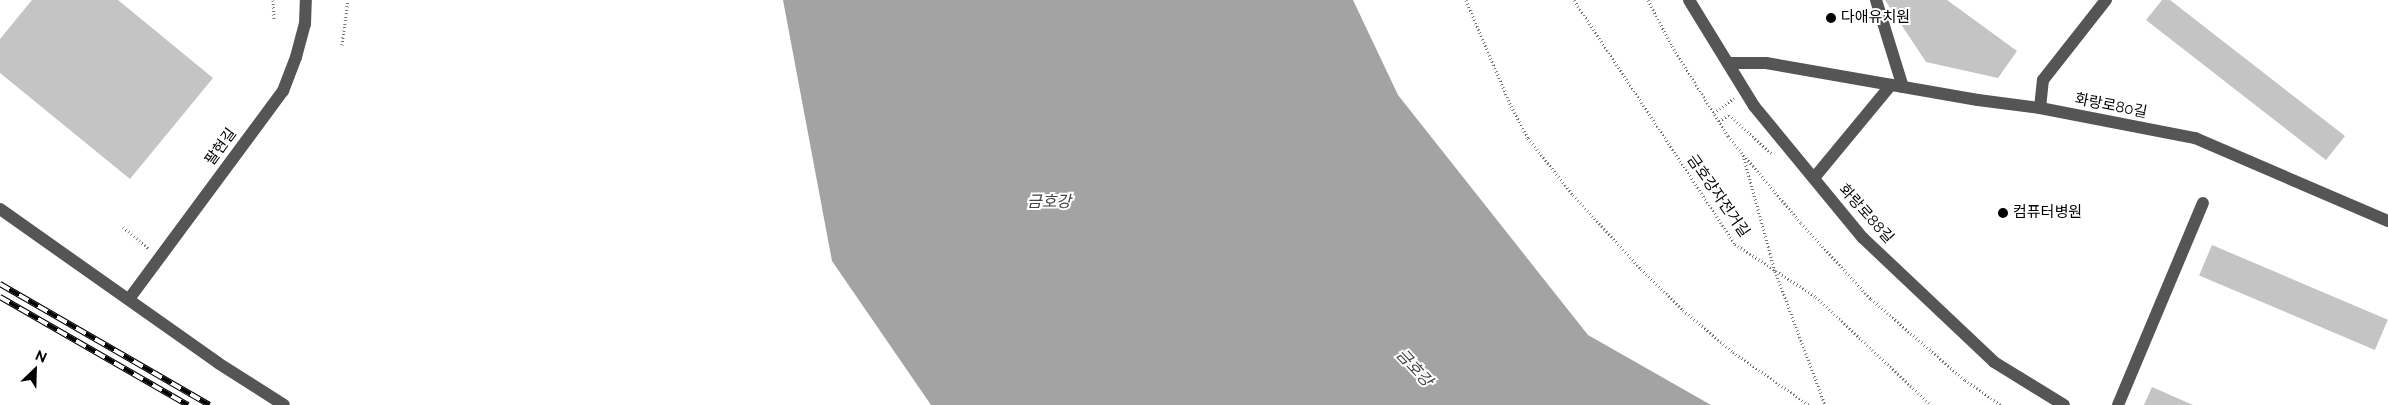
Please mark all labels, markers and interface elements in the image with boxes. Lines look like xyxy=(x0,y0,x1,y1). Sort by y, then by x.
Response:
place label: 다애유치원 xyxy=(1841,9,1910,27)
marker: 다애유치원 xyxy=(1825,12,1837,24)
street label: 화랑로80길 xyxy=(2073,90,2149,122)
street label: 팔현길 xyxy=(202,125,240,169)
street label: 금호강자전거길 xyxy=(1683,151,1753,241)
street label: 화랑로88길 xyxy=(1835,181,1897,247)
water label: 금호강 xyxy=(1027,192,1071,212)
place label: 컴퓨터병원 xyxy=(2013,204,2082,222)
marker: 컴퓨터병원 xyxy=(1997,207,2009,219)
north arrow xyxy=(10,345,60,395)
water label: 금호강 xyxy=(1392,345,1436,391)
text: N xyxy=(33,347,49,366)

